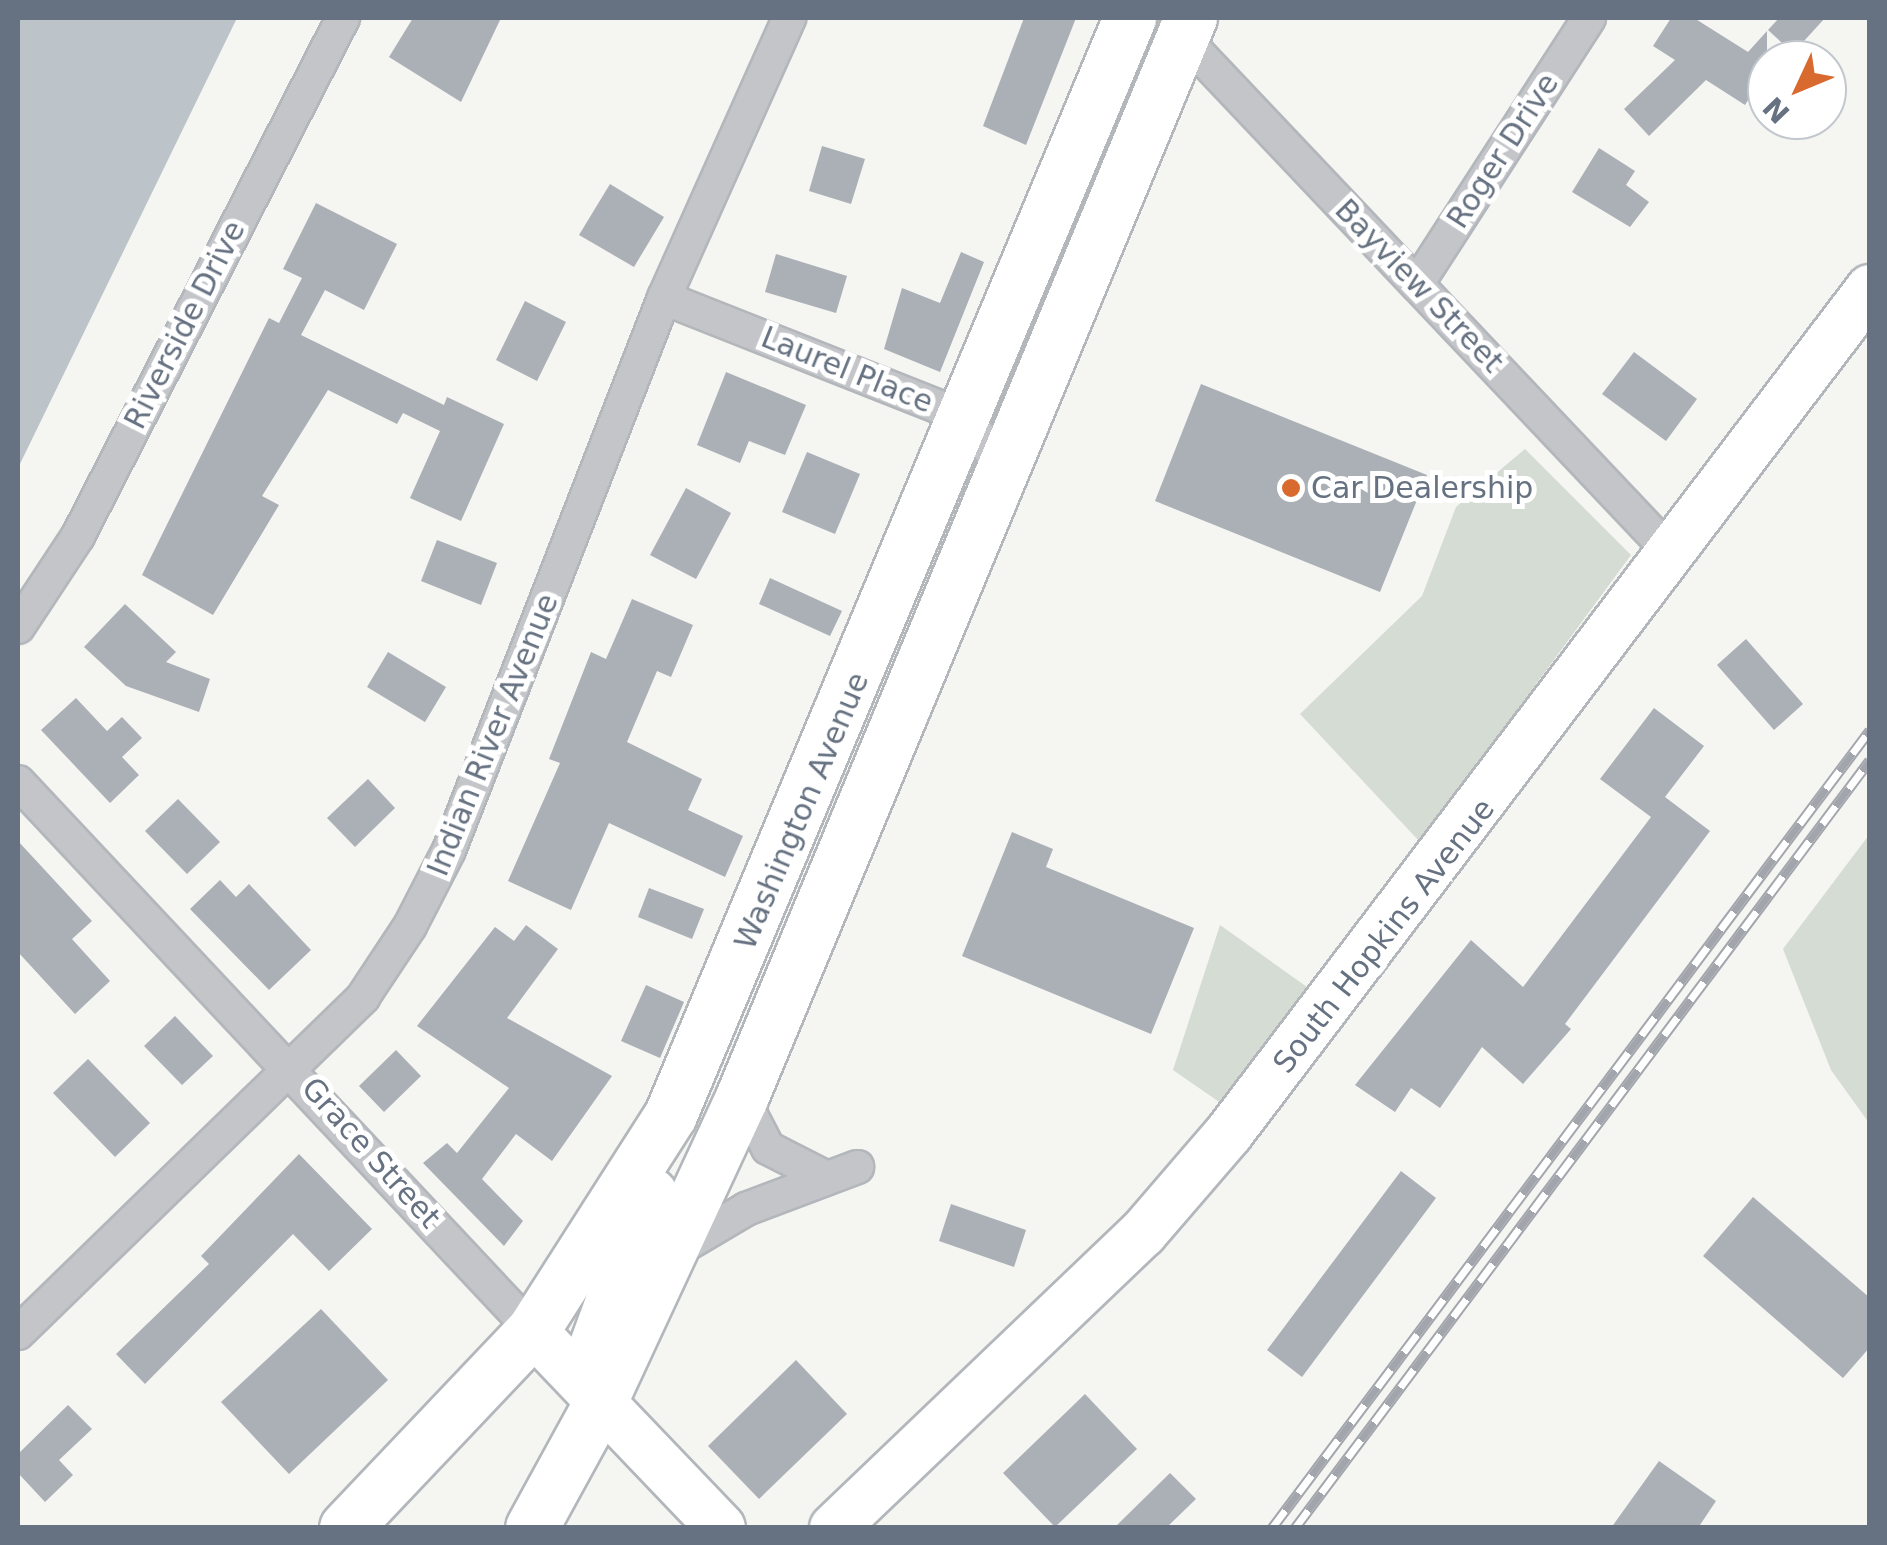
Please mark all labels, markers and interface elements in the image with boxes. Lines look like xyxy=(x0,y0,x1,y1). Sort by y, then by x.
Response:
north arrow xyxy=(1747,40,1847,140)
street label: Roger Drive xyxy=(1440,67,1566,235)
text: N xyxy=(1756,90,1797,130)
street label: Bayview Street xyxy=(1327,192,1511,380)
street label: Riverside Drive xyxy=(117,215,253,435)
street label: Laurel Place xyxy=(756,319,938,421)
place label: Car Dealership xyxy=(1311,470,1533,506)
marker: Car Dealership xyxy=(1280,477,1302,499)
street label: Indian River Avenue xyxy=(420,589,566,881)
street label: Washington Avenue xyxy=(727,667,877,955)
street label: South Hopkins Avenue xyxy=(1266,792,1502,1080)
street label: Grace Street xyxy=(294,1071,448,1235)

